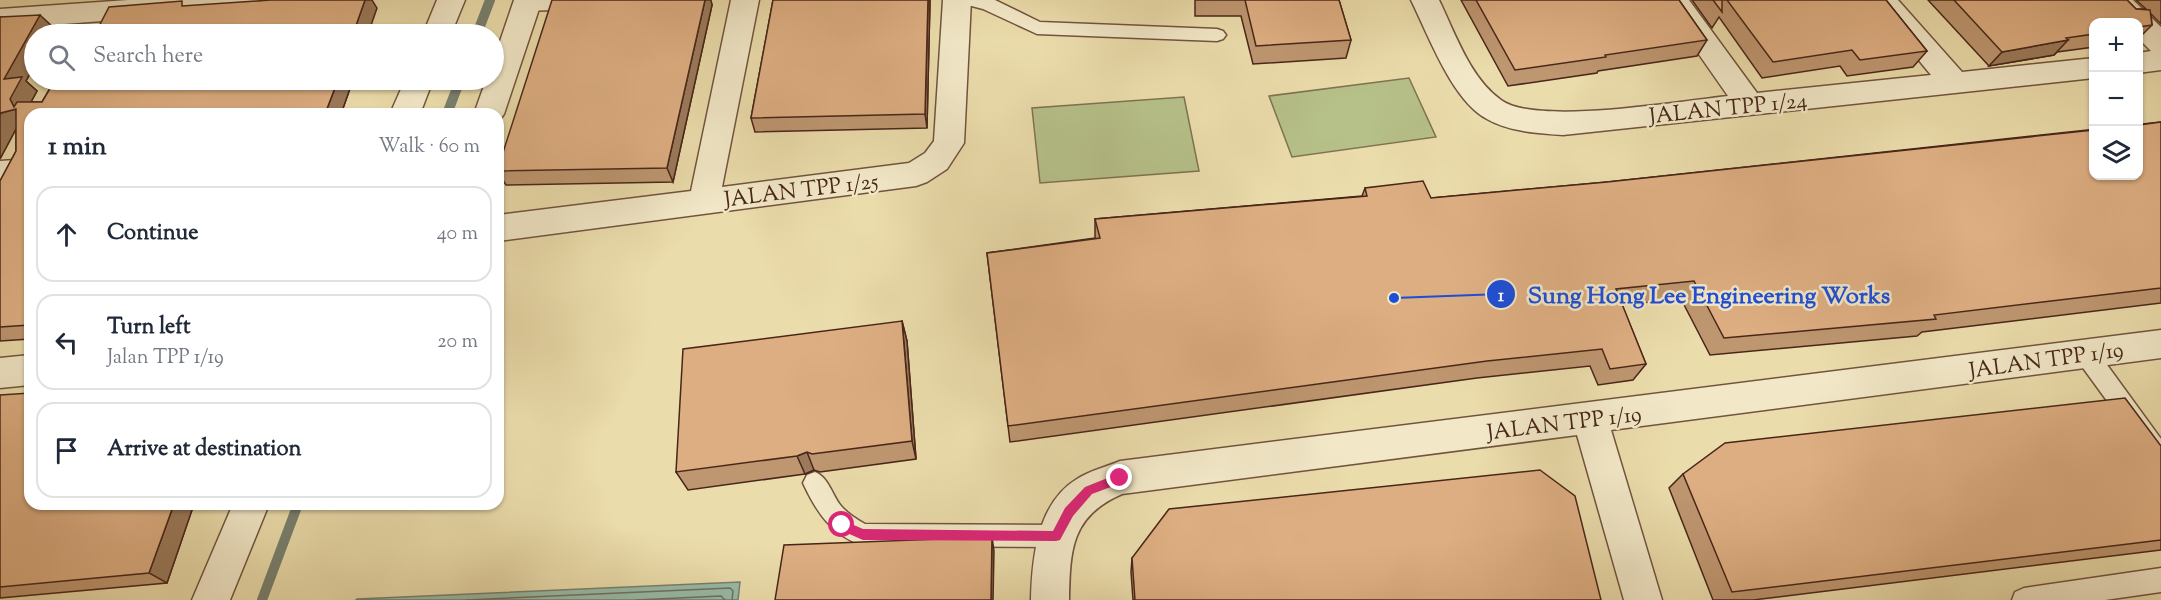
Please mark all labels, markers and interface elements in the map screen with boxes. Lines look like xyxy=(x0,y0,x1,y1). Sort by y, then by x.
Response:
map controls xyxy=(2089,18,2143,180)
button: + xyxy=(2089,18,2143,72)
search box xyxy=(24,24,504,90)
icon: search xyxy=(45,41,78,74)
text: Search here xyxy=(93,41,203,73)
button: − xyxy=(2089,72,2143,126)
street label: JALAN TPP 1/24 xyxy=(1647,86,1809,134)
button: layers xyxy=(2089,126,2143,180)
text: 1 min xyxy=(48,129,107,166)
text: Walk · 60 m xyxy=(378,133,480,162)
street label: JALAN TPP 1/25 xyxy=(721,167,881,217)
icon: ahead xyxy=(50,218,83,251)
text: Continue xyxy=(107,218,198,250)
text: 40 m xyxy=(437,220,478,249)
callout: Sung Hong Lee Engineering Works xyxy=(1486,273,1902,315)
text: Sung Hong Lee Engineering Works xyxy=(1528,280,1890,314)
text: 1 xyxy=(1498,284,1505,310)
text: Turn left xyxy=(107,312,190,344)
icon: left xyxy=(50,326,83,359)
text: 20 m xyxy=(437,328,478,357)
street label: JALAN TPP 1/19 xyxy=(1966,335,2126,389)
text: Jalan TPP 1/19 xyxy=(107,344,224,373)
street label: JALAN TPP 1/19 xyxy=(1484,400,1644,450)
icon: arrive xyxy=(50,434,83,467)
text: Arrive at destination xyxy=(107,434,302,466)
route end xyxy=(1106,464,1132,490)
route start xyxy=(828,511,854,537)

